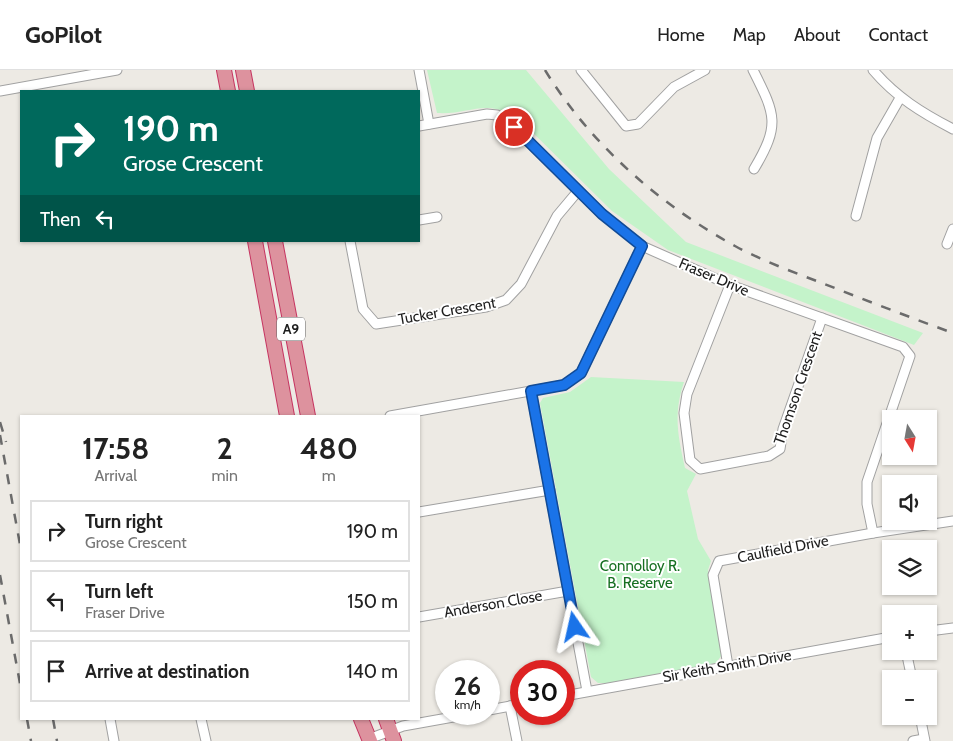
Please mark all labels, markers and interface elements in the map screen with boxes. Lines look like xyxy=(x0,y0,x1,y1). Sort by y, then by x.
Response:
text: GoPilot xyxy=(25,20,102,49)
text: Home xyxy=(657,24,705,46)
text: Map xyxy=(733,24,766,46)
text: About xyxy=(794,24,840,46)
text: Contact xyxy=(868,24,928,46)
pin xyxy=(493,106,535,148)
text: 190 m xyxy=(123,107,219,150)
icon: right xyxy=(40,110,105,175)
icon: arrive xyxy=(500,113,528,141)
text: Grose Crescent xyxy=(123,150,263,177)
icon: left xyxy=(91,205,119,233)
text: Then xyxy=(40,208,81,231)
street label: Fraser Drive xyxy=(676,254,752,300)
street label: Tucker Crescent xyxy=(397,294,497,328)
road number: A9 xyxy=(277,318,305,340)
street label: Thomson Crescent xyxy=(770,329,826,447)
north arrow xyxy=(882,410,938,465)
map controls xyxy=(882,410,937,725)
text: 17:58 xyxy=(82,430,149,467)
text: 2 xyxy=(217,430,233,467)
text: 480 xyxy=(300,430,358,467)
text: Arrival xyxy=(94,466,137,485)
text: min xyxy=(211,466,238,485)
text: m xyxy=(322,466,336,485)
button: sound xyxy=(882,475,937,530)
text: Turn right xyxy=(85,510,163,533)
icon: right xyxy=(42,517,70,545)
text: 190 m xyxy=(347,520,398,543)
street label: Caulfield Drive xyxy=(736,531,830,567)
text: Grose Crescent xyxy=(85,533,187,552)
button: layers xyxy=(882,540,937,595)
park label: Connolloy R. B. Reserve xyxy=(600,557,680,592)
text: Turn left xyxy=(85,580,153,603)
street label: Anderson Close xyxy=(442,586,544,621)
icon: left xyxy=(42,587,70,615)
text: 150 m xyxy=(347,590,398,613)
position arrow xyxy=(548,600,600,652)
text: Fraser Drive xyxy=(85,603,165,622)
button: + xyxy=(882,605,937,660)
street label: Sir Keith Smith Drive xyxy=(661,646,793,686)
icon: arrive xyxy=(42,657,70,685)
text: Arrive at destination xyxy=(85,660,249,683)
text: 140 m xyxy=(347,660,398,683)
speed limit sign: 30 xyxy=(510,660,575,725)
button: − xyxy=(882,670,937,725)
text: 26 xyxy=(454,671,481,701)
text: km/h xyxy=(454,697,481,712)

